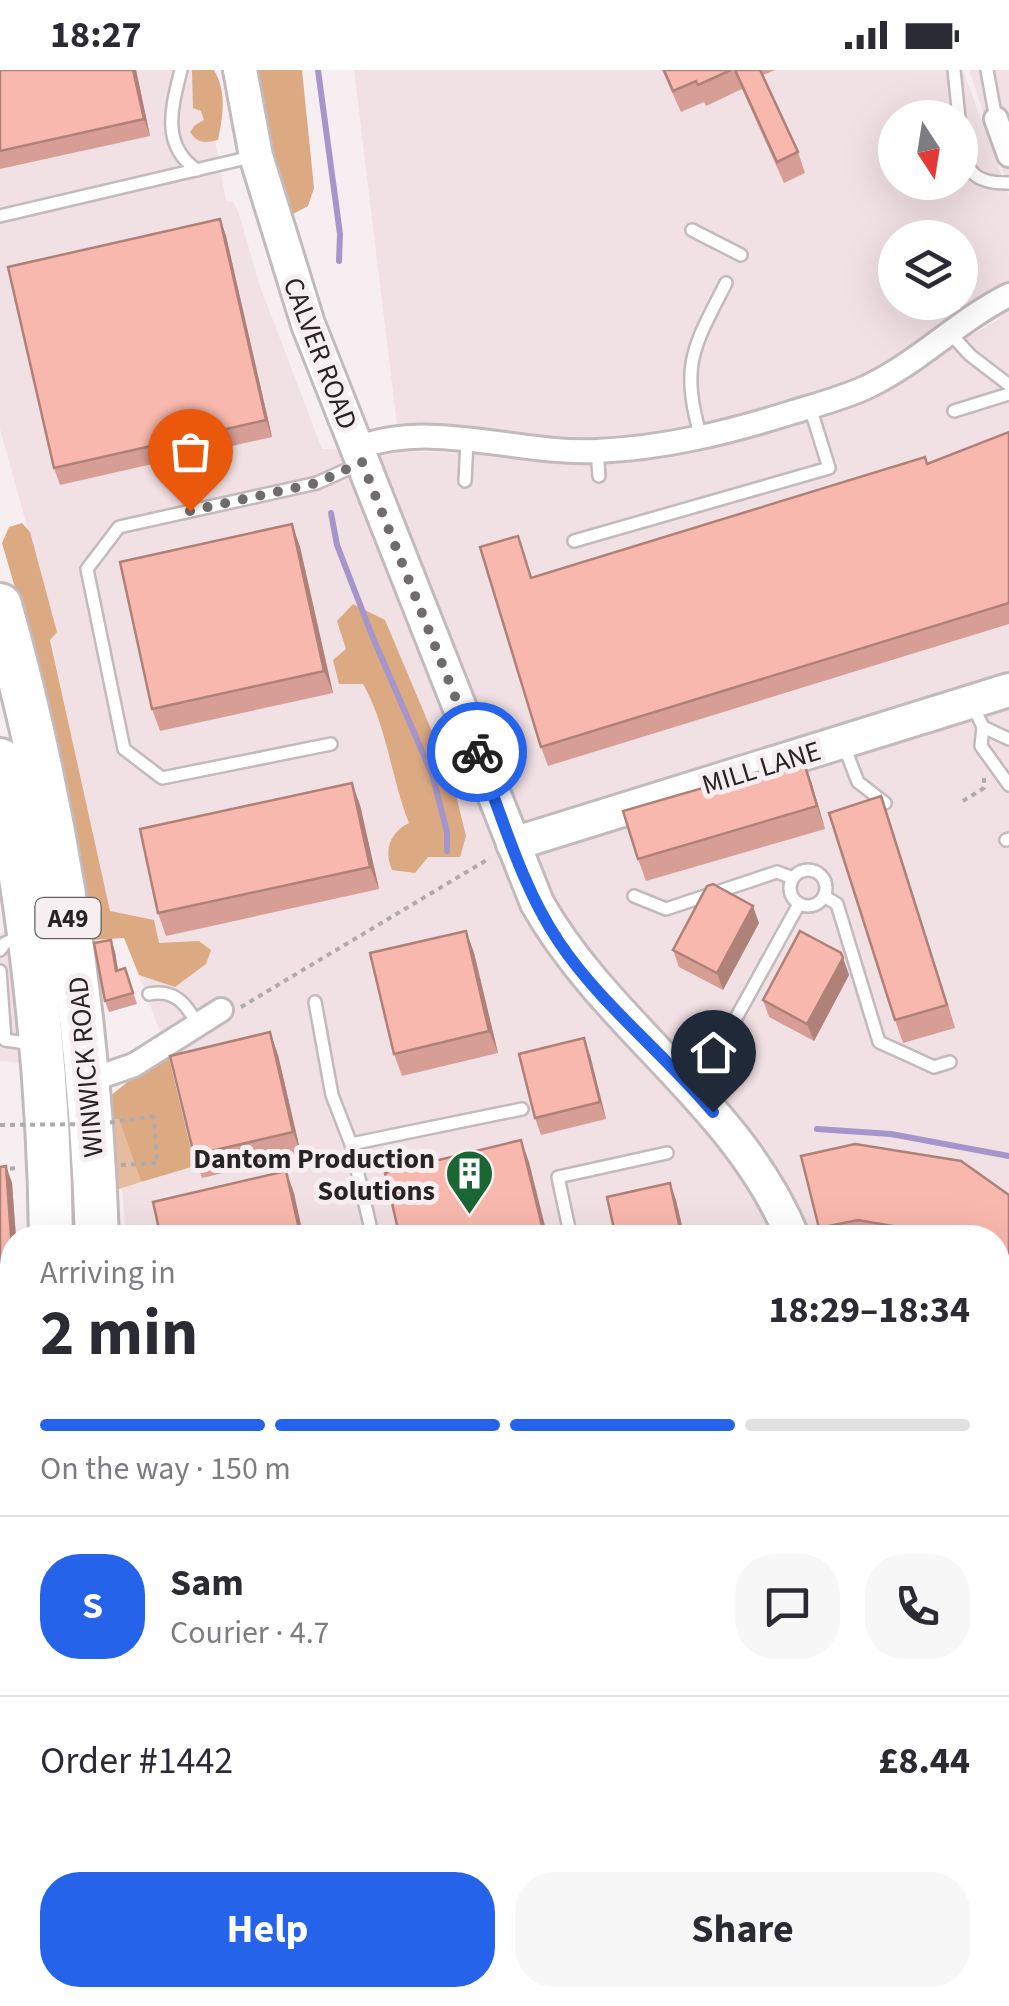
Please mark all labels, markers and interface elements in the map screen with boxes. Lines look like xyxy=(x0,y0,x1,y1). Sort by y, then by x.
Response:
text: 18:27 xyxy=(50,8,142,62)
north arrow xyxy=(878,100,978,200)
map controls xyxy=(878,100,978,320)
button: layers xyxy=(878,220,978,320)
street label: CALVER ROAD xyxy=(273,271,367,435)
pin xyxy=(148,409,233,512)
icon: bag xyxy=(163,424,218,479)
courier xyxy=(427,702,527,802)
icon: bike xyxy=(450,725,505,780)
street label: MILL LANE xyxy=(697,731,826,805)
road number: A49 xyxy=(36,898,100,938)
street label: WINWICK ROAD xyxy=(58,975,114,1159)
pin xyxy=(671,1010,756,1113)
icon: home xyxy=(686,1025,741,1080)
place label: Dantom Production Solutions xyxy=(193,1139,435,1211)
building icon: Dantom Production Solutions xyxy=(444,1148,496,1216)
text: Arriving in xyxy=(40,1250,176,1296)
text: 18:29–18:34 xyxy=(768,1283,970,1337)
text: 2 min xyxy=(40,1287,198,1380)
text: On the way · 150 m xyxy=(40,1446,291,1492)
button: chat xyxy=(735,1554,840,1659)
button: phone xyxy=(865,1554,970,1659)
text: Sam xyxy=(170,1556,244,1610)
text: S xyxy=(82,1579,103,1633)
text: Courier · 4.7 xyxy=(170,1610,330,1656)
text: Order #1442 xyxy=(40,1734,233,1788)
text: £8.44 xyxy=(878,1734,970,1788)
button: Help xyxy=(40,1872,495,1987)
button: Share xyxy=(515,1872,970,1987)

